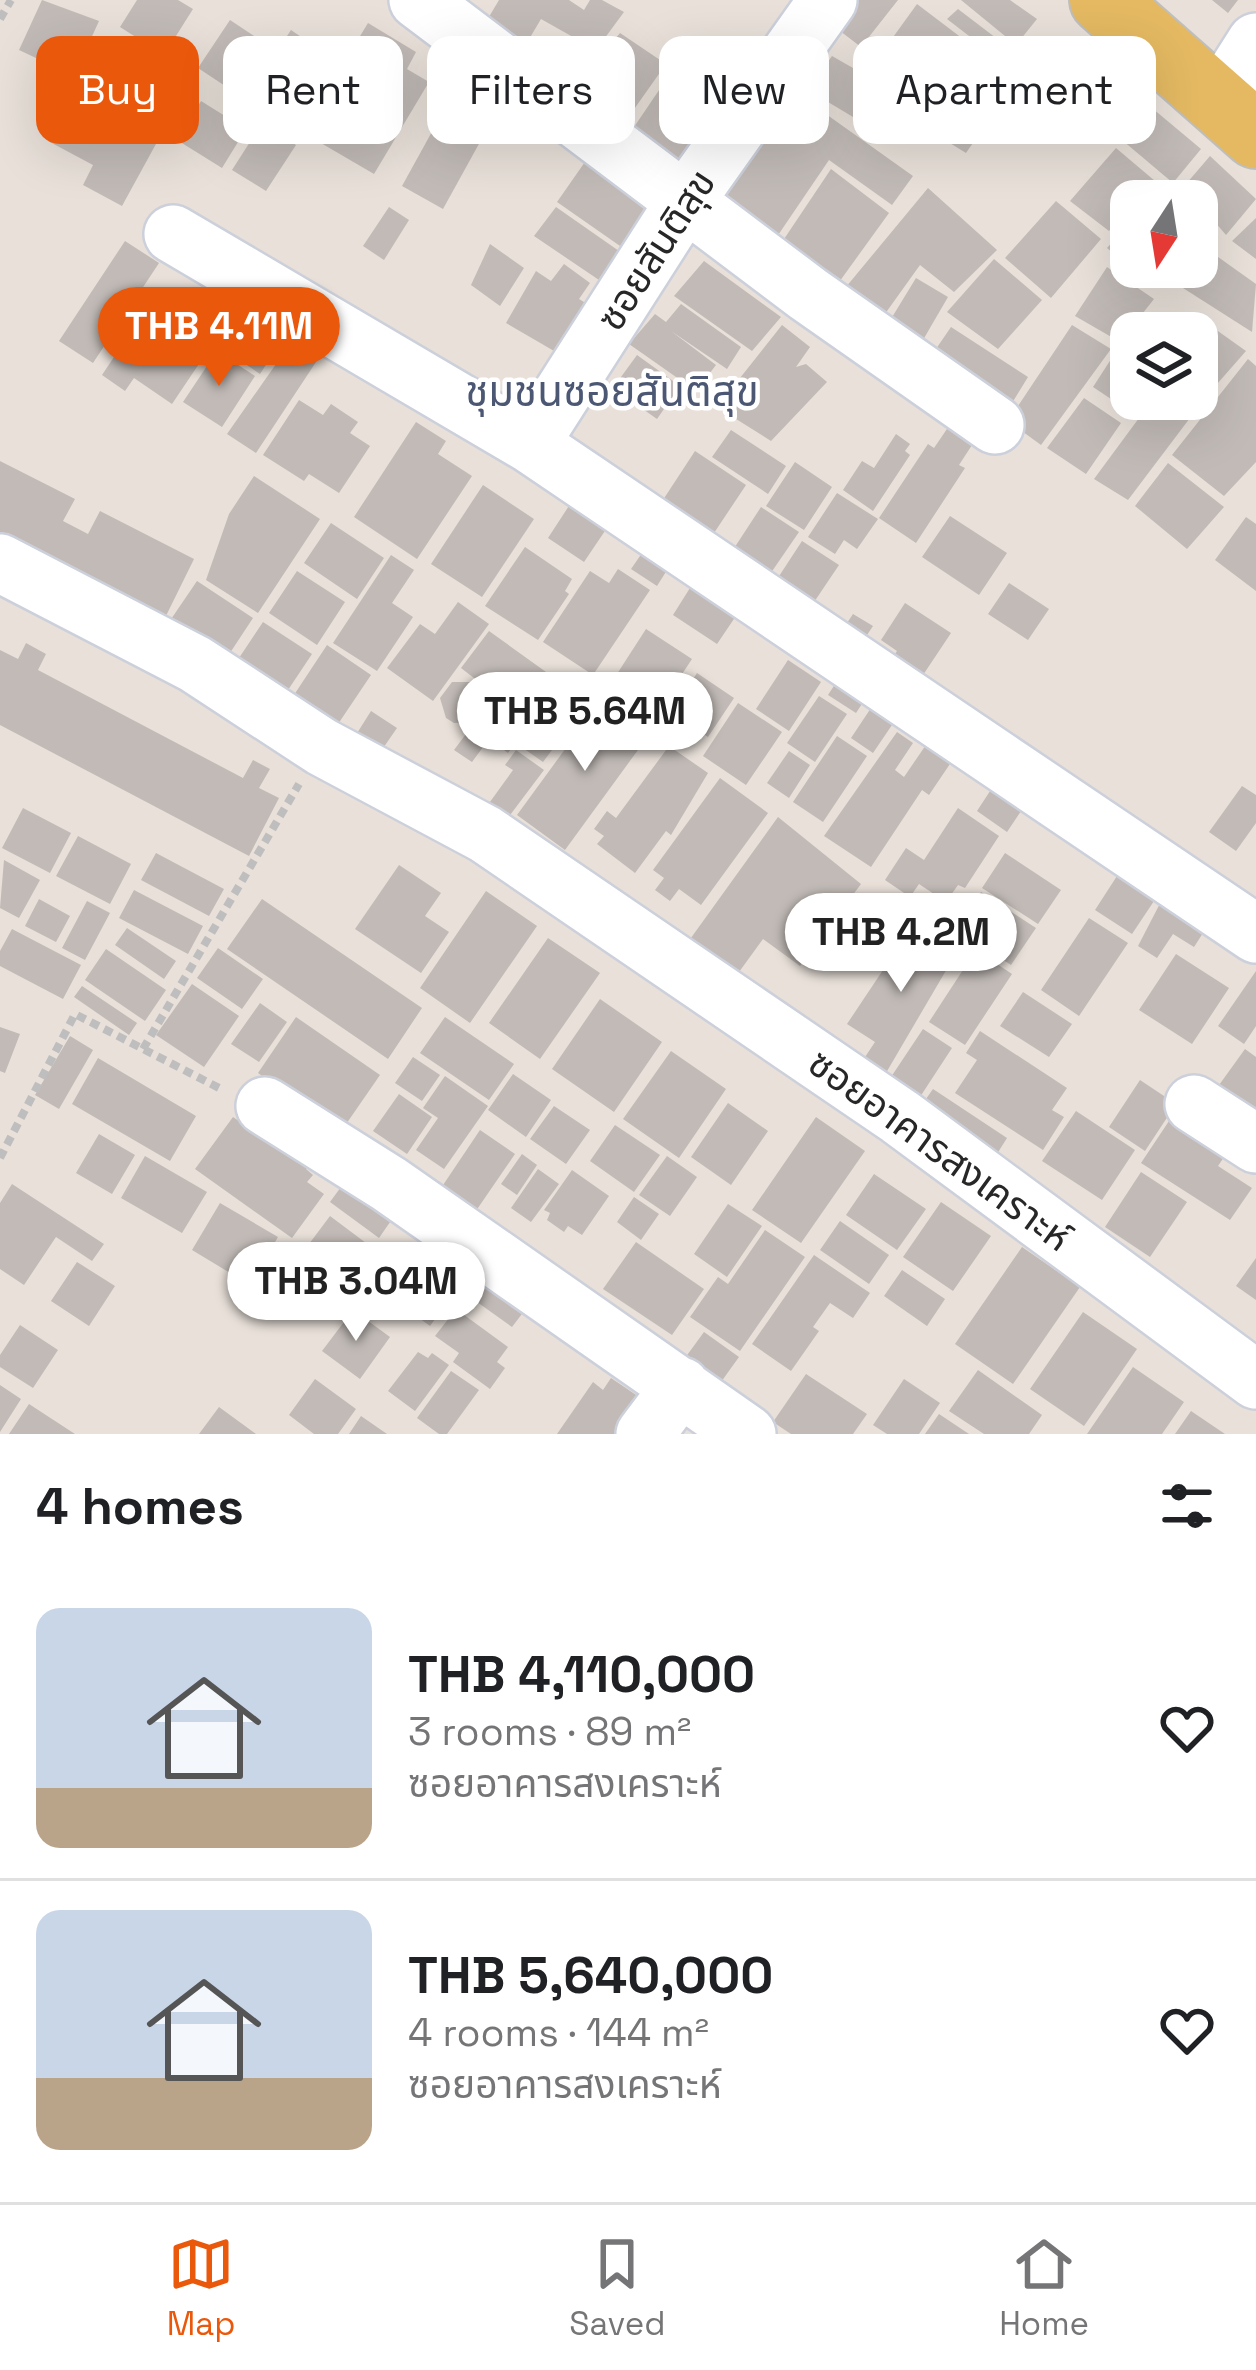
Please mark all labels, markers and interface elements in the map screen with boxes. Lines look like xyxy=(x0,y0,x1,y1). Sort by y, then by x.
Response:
chip: Buy xyxy=(36,36,199,144)
chip: Rent xyxy=(223,36,403,144)
chip: Filters xyxy=(427,36,635,144)
chip: New xyxy=(659,36,829,144)
chip: Apartment xyxy=(853,36,1156,144)
street label: ซอยสันติสุข xyxy=(586,160,726,340)
north arrow xyxy=(1110,180,1218,288)
map controls xyxy=(1110,180,1218,420)
pin: THB 4.11M xyxy=(82,287,356,389)
text: THB 4.11M xyxy=(125,301,313,350)
button: layers xyxy=(1110,312,1218,420)
district label: ชุมชนซอยสันติสุข xyxy=(465,365,759,418)
pin: THB 5.64M xyxy=(448,672,722,774)
text: THB 5.64M xyxy=(484,686,686,735)
pin: THB 4.2M xyxy=(777,893,1025,995)
text: THB 4.2M xyxy=(812,907,990,956)
street label: ซอยอาคารสงเคราะห์ xyxy=(799,1038,1081,1262)
pin: THB 3.04M xyxy=(219,1242,493,1344)
text: THB 3.04M xyxy=(254,1256,458,1305)
icon: filters xyxy=(1154,1473,1220,1539)
text: 4 homes xyxy=(36,1474,244,1539)
text: THB 4,110,000 xyxy=(408,1642,755,1707)
icon: home xyxy=(132,1656,276,1800)
icon: heart xyxy=(1154,1695,1220,1761)
text: 3 rooms · 89 m² xyxy=(408,1707,691,1756)
text: ซอยอาคารสงเคราะห์ xyxy=(408,1759,722,1808)
text: THB 5,640,000 xyxy=(408,1943,773,2008)
icon: home xyxy=(132,1958,276,2102)
icon: heart xyxy=(1154,1997,1220,2063)
text: 4 rooms · 144 m² xyxy=(408,2008,709,2057)
text: ซอยอาคารสงเคราะห์ xyxy=(408,2060,722,2109)
tab: Map xyxy=(167,2231,236,2345)
tab: Saved xyxy=(569,2231,666,2345)
tab: Home xyxy=(999,2231,1089,2345)

